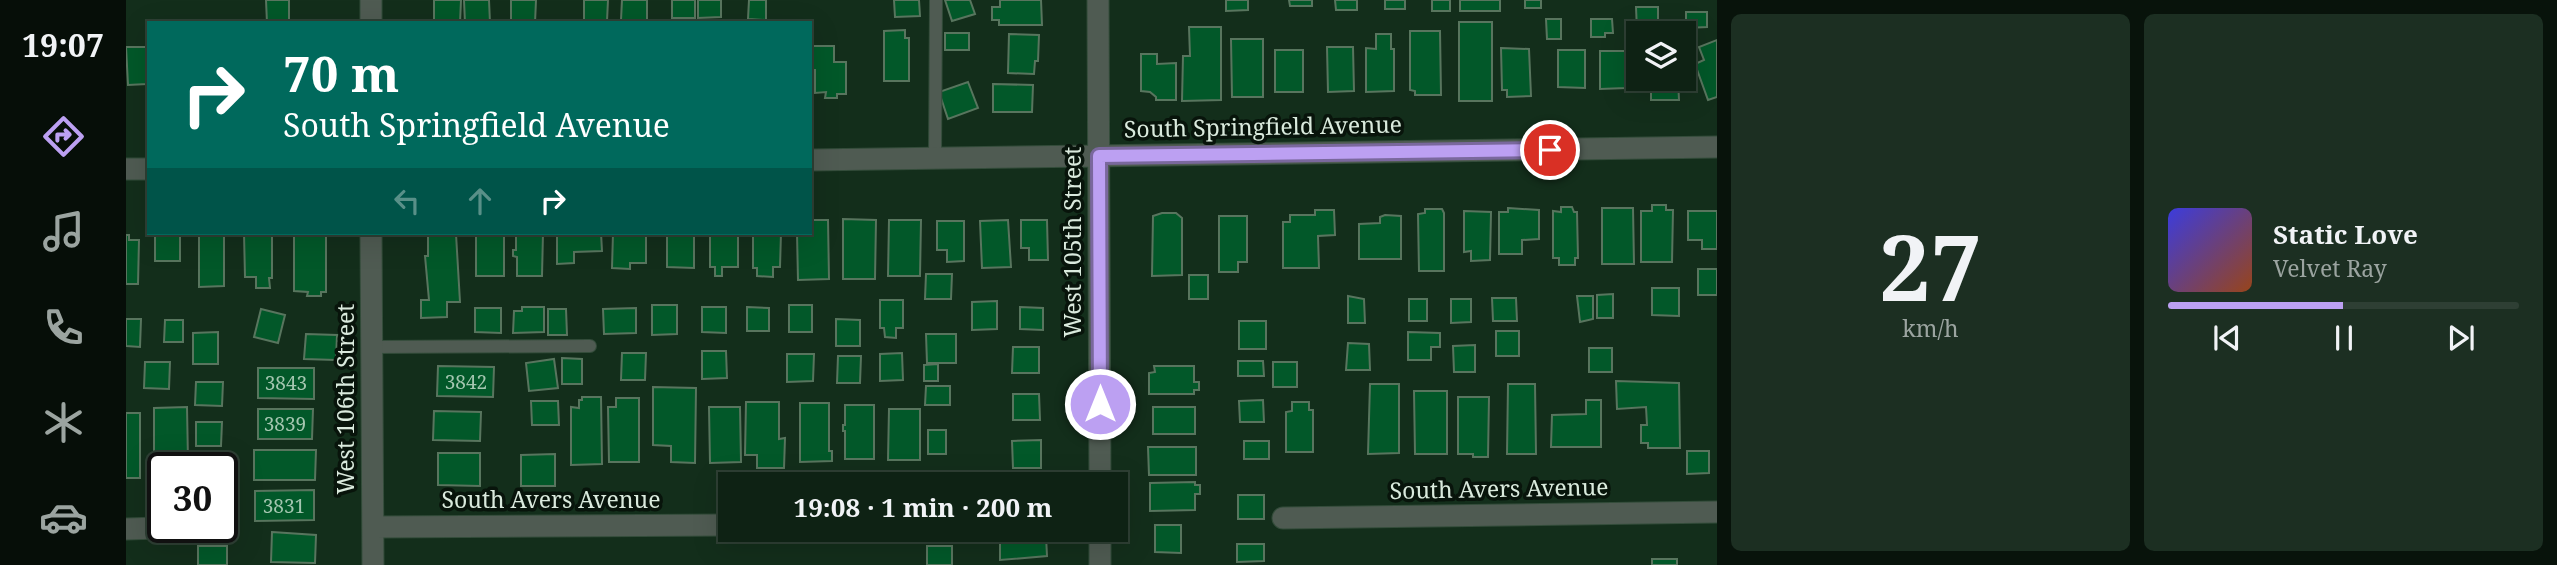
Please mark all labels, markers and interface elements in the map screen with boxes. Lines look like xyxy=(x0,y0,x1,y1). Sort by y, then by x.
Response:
map controls xyxy=(1626,21,1696,91)
button: layers xyxy=(1626,21,1696,91)
text: 19:07 xyxy=(22,23,104,66)
text: 70 m xyxy=(283,40,399,106)
icon: right xyxy=(168,49,259,140)
text: South Springfield Avenue xyxy=(283,103,670,146)
street label: South Springfield Avenue xyxy=(1124,108,1402,144)
icon: directions xyxy=(39,112,88,161)
pin xyxy=(1520,120,1580,180)
icon: arrive xyxy=(1531,131,1569,169)
street label: West 105th Street xyxy=(1056,147,1088,337)
icon: left xyxy=(388,182,426,220)
icon: ahead xyxy=(461,182,499,220)
icon: right xyxy=(534,182,572,220)
text: 27 xyxy=(1879,204,1982,328)
icon: music xyxy=(39,207,88,256)
text: Static Love xyxy=(2273,216,2418,252)
text: Velvet Ray xyxy=(2273,252,2387,284)
icon: phone xyxy=(39,303,88,352)
street label: West 106th Street xyxy=(329,304,361,494)
text: km/h xyxy=(1902,312,1959,344)
icon: previous xyxy=(2208,319,2246,357)
icon: pause xyxy=(2325,319,2363,357)
icon: next xyxy=(2442,319,2480,357)
position arrow xyxy=(1063,367,1137,441)
house number: 3842 xyxy=(445,369,487,395)
house number: 3843 xyxy=(265,370,307,396)
icon: climate xyxy=(39,398,88,447)
house number: 3839 xyxy=(264,411,306,437)
speed limit sign: 30 xyxy=(147,452,238,543)
street label: South Avers Avenue xyxy=(1389,470,1609,506)
street label: South Avers Avenue xyxy=(442,483,660,515)
text: 19:08 · 1 min · 200 m xyxy=(793,489,1053,525)
icon: car xyxy=(39,493,88,542)
house number: 3831 xyxy=(263,493,305,519)

